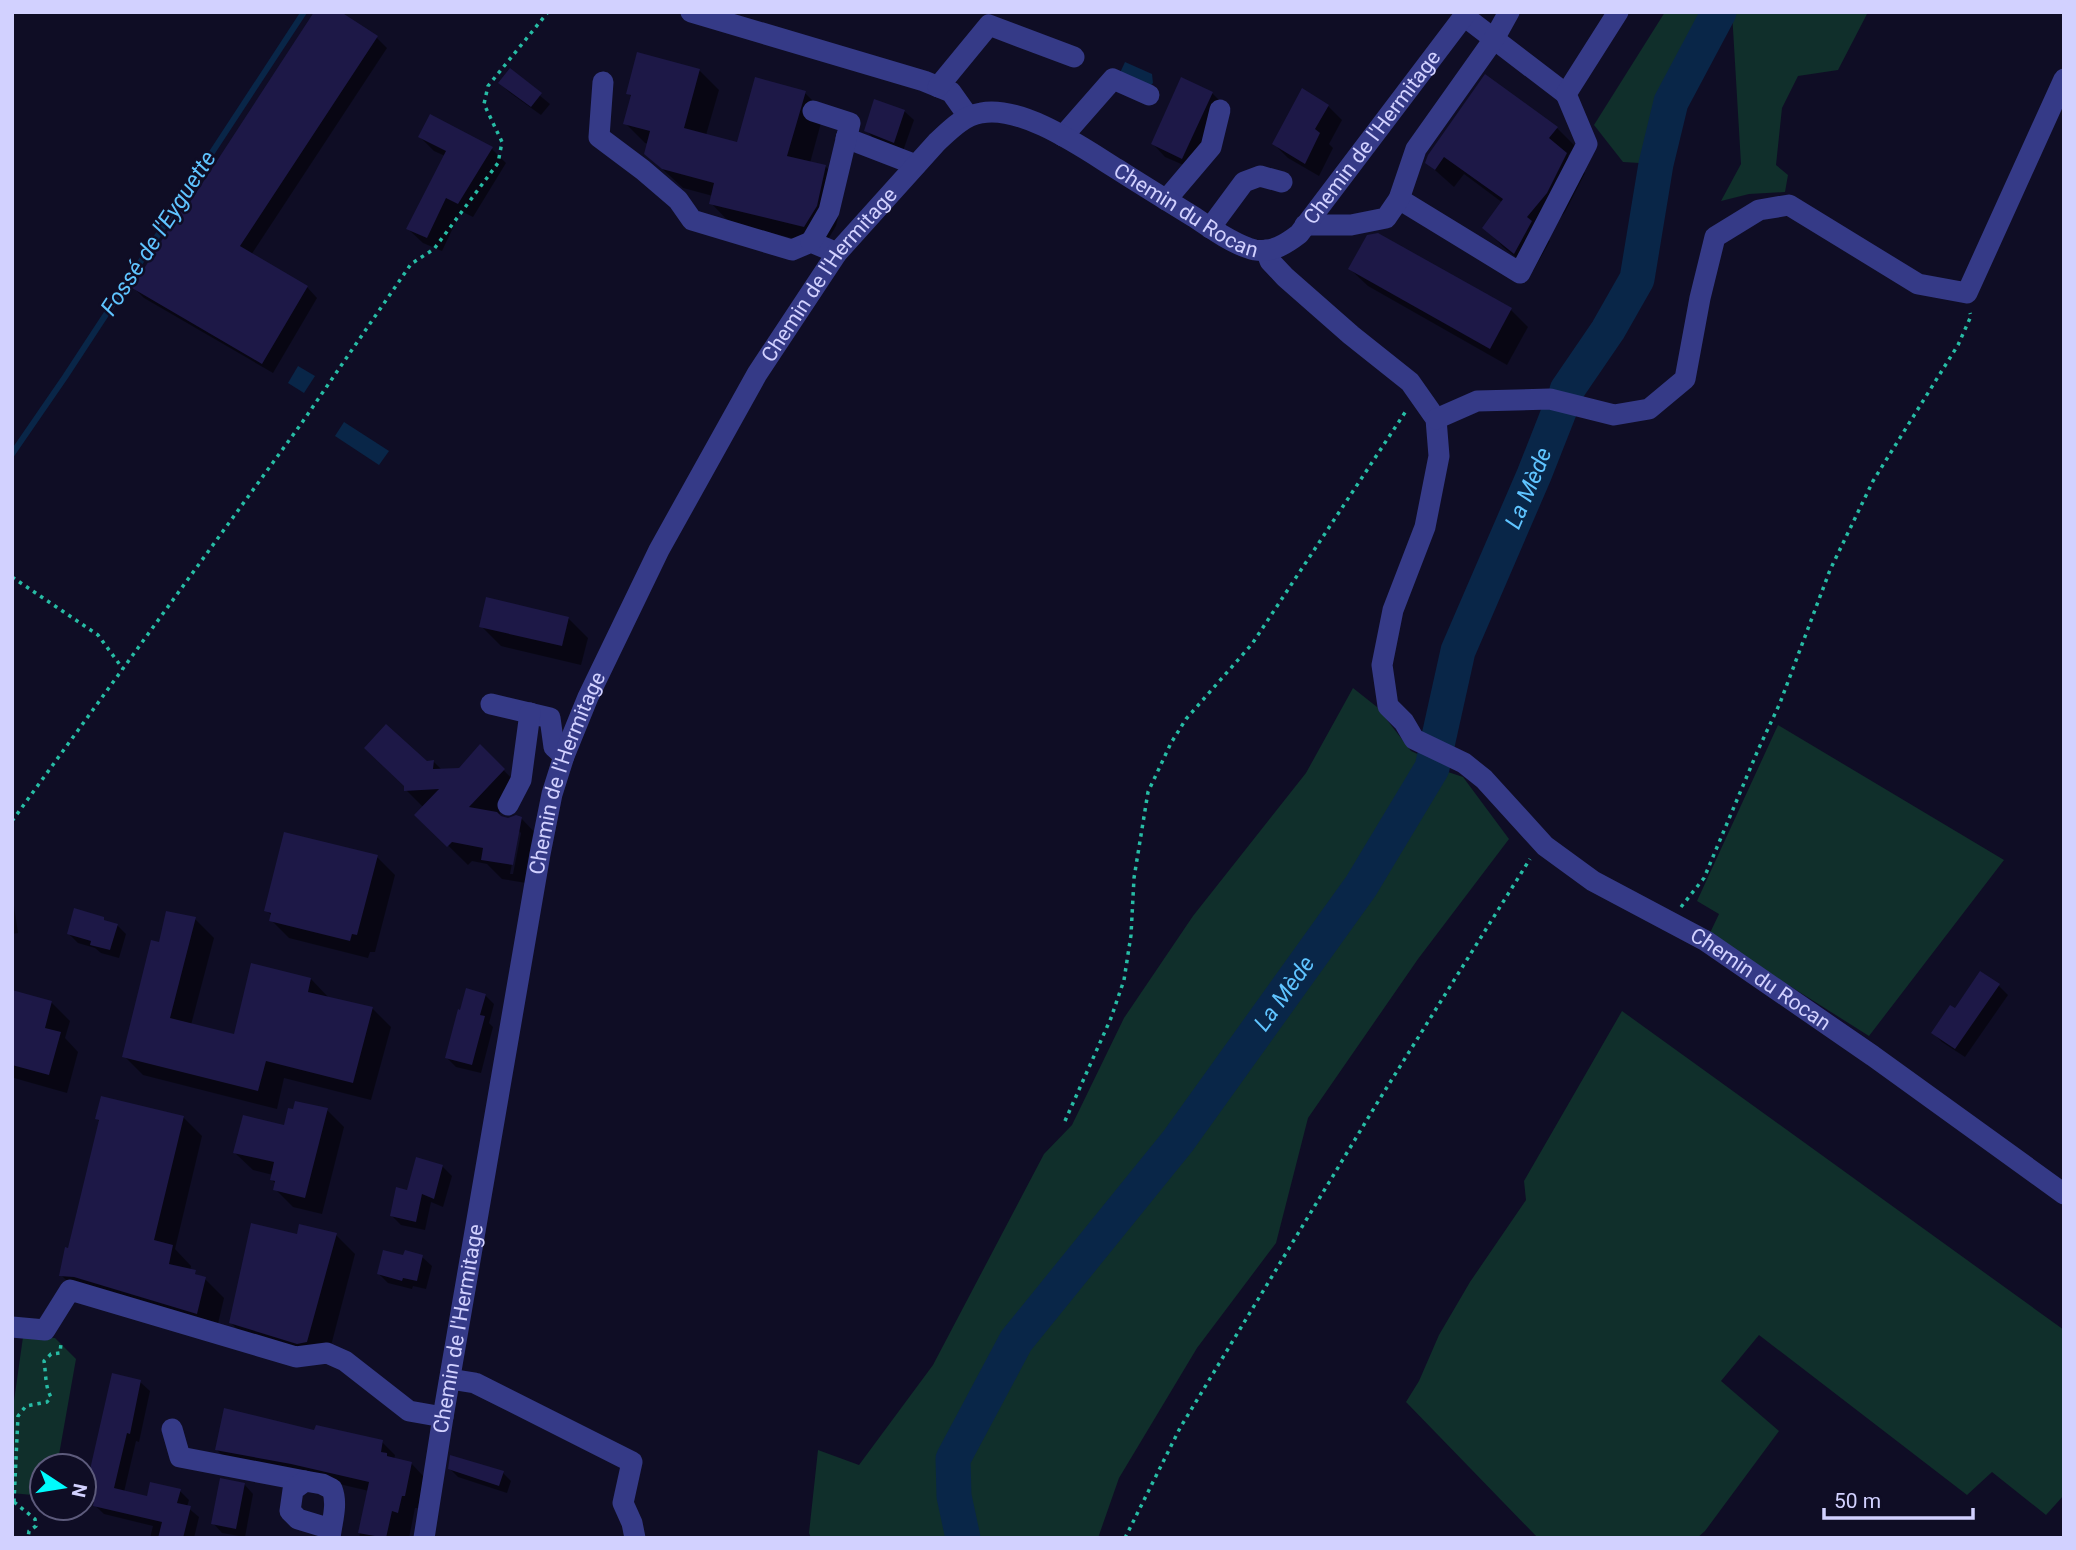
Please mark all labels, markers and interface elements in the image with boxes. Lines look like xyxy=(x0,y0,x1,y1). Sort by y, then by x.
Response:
street label: Chemin de l'Hermitage xyxy=(1299,46,1446,229)
water label: Fossé de l'Eyguette xyxy=(95,146,222,321)
street label: Chemin du Rocan xyxy=(1109,158,1261,262)
street label: Chemin de l'Hermitage xyxy=(756,183,902,367)
water label: La Mède xyxy=(1499,444,1558,533)
street label: Chemin de l'Hermitage xyxy=(525,668,610,876)
street label: Chemin du Rocan xyxy=(1687,923,1835,1035)
water label: La Mède xyxy=(1249,951,1320,1036)
street label: Chemin de l'Hermitage xyxy=(429,1222,488,1435)
north arrow xyxy=(28,1452,98,1522)
scale bar xyxy=(1824,1476,1973,1520)
text: N xyxy=(66,1481,92,1499)
text: 50 m xyxy=(1834,1489,1881,1513)

